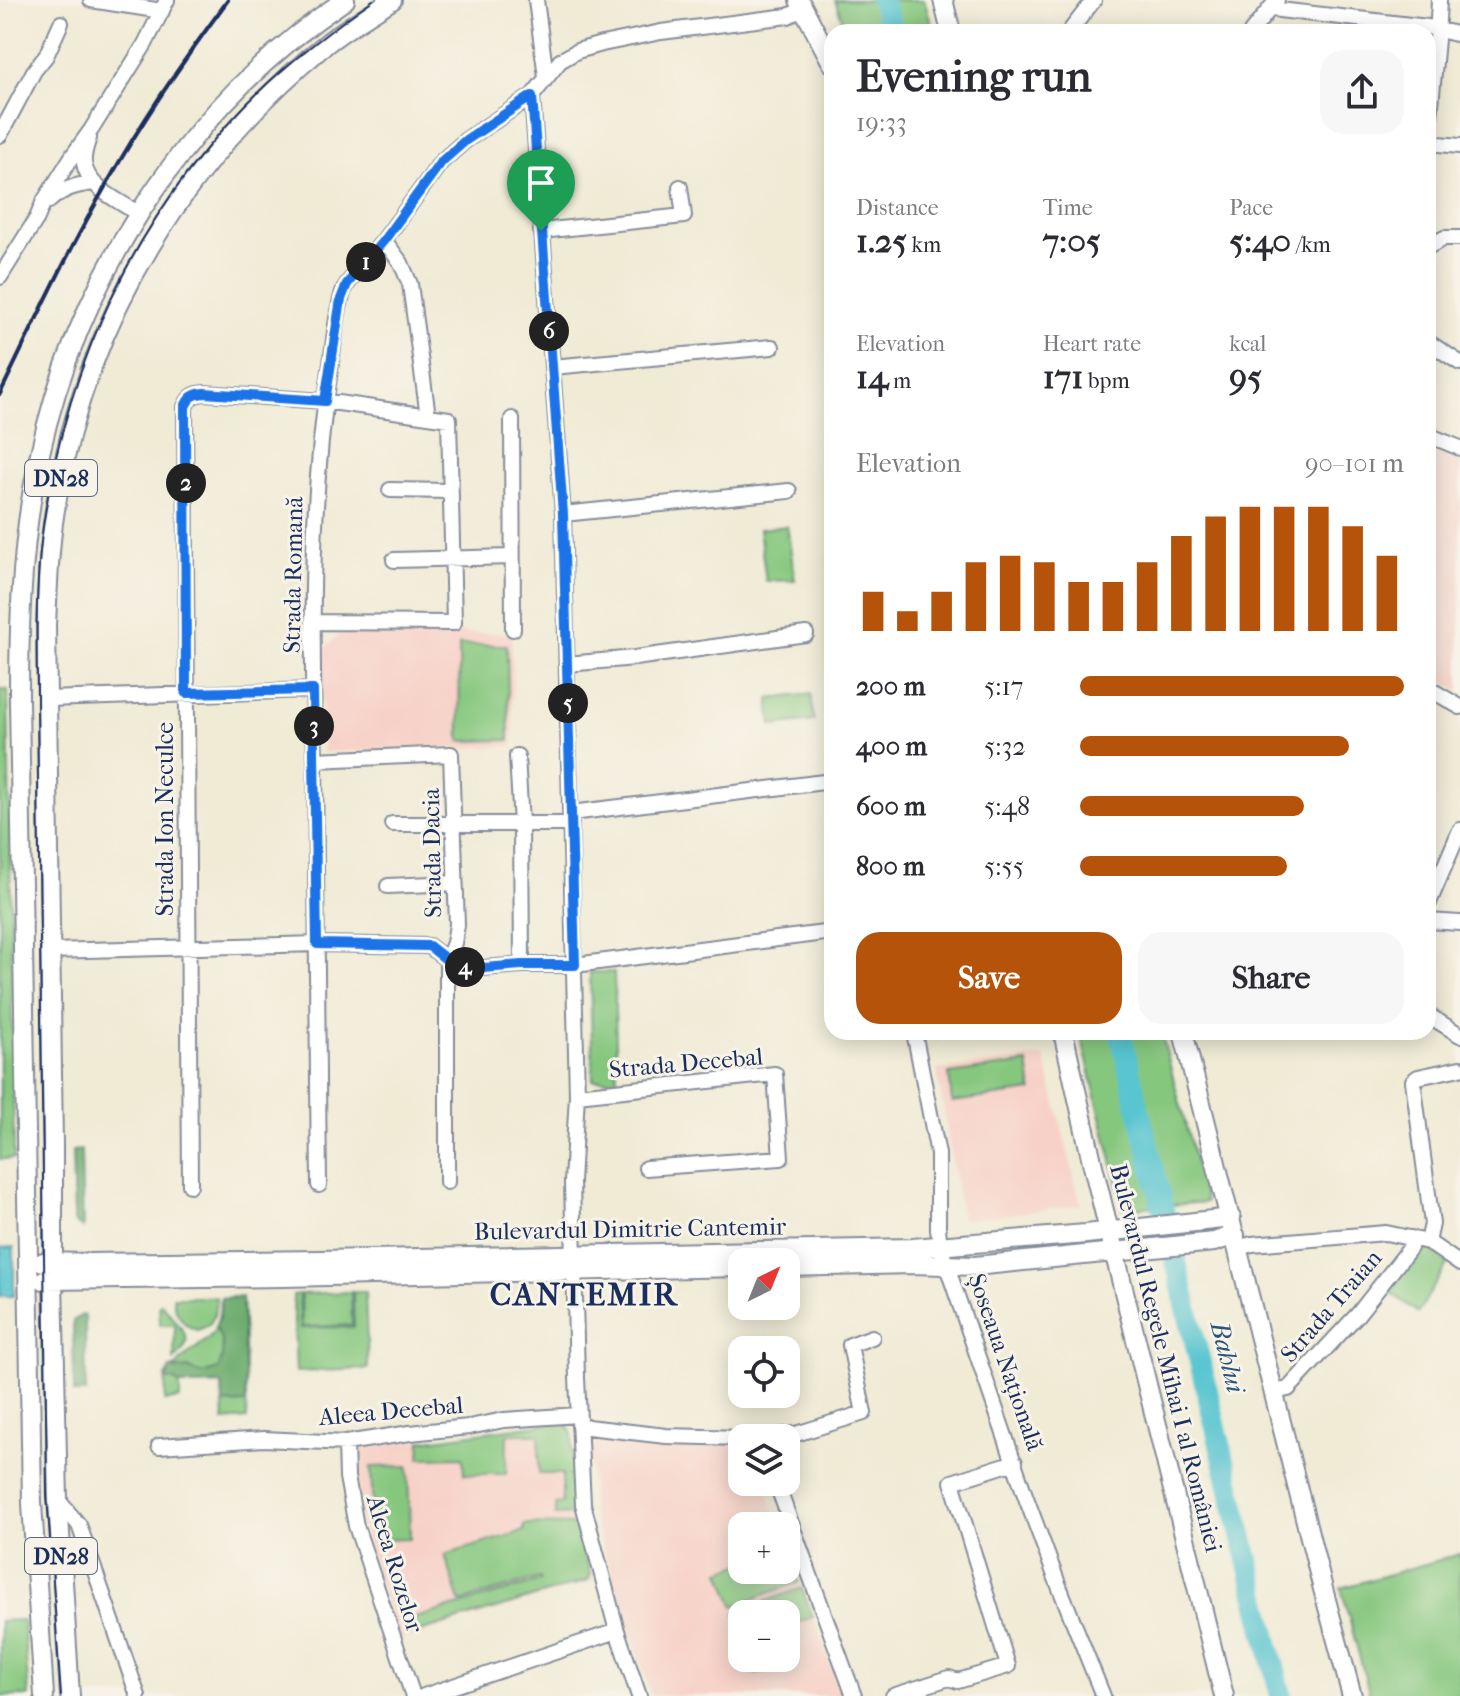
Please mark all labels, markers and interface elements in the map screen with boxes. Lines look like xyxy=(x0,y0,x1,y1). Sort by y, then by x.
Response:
button: share xyxy=(1320,50,1404,134)
text: Evening run xyxy=(856,51,1091,102)
text: 19:33 xyxy=(856,107,907,138)
pin xyxy=(507,149,575,231)
icon: arrive xyxy=(519,161,563,205)
text: Distance xyxy=(856,195,939,221)
text: Time xyxy=(1043,195,1093,221)
text: Pace xyxy=(1229,195,1273,221)
text: 1.25 xyxy=(856,221,907,261)
text: 7:05 xyxy=(1043,221,1101,261)
text: 5:40 xyxy=(1229,221,1291,261)
text: km xyxy=(907,232,941,258)
text: /km xyxy=(1291,232,1331,258)
pin: 1 xyxy=(346,242,386,282)
text: 1 xyxy=(362,249,370,275)
pin: 6 xyxy=(529,311,569,351)
text: 6 xyxy=(543,318,555,344)
text: Elevation xyxy=(856,331,945,357)
text: Heart rate xyxy=(1043,331,1141,357)
text: kcal xyxy=(1229,331,1266,357)
text: 14 xyxy=(856,357,888,397)
text: 171 xyxy=(1043,357,1083,397)
text: 95 xyxy=(1229,357,1262,397)
text: m xyxy=(888,368,911,394)
text: bpm xyxy=(1083,368,1130,394)
text: Elevation xyxy=(856,448,961,479)
text: 90–101 m xyxy=(1305,448,1404,479)
road number: DN28 xyxy=(25,460,97,496)
pin: 2 xyxy=(166,463,206,503)
text: 2 xyxy=(180,470,192,496)
street label: Strada Romană xyxy=(278,495,308,654)
text: 200 m xyxy=(856,671,925,702)
text: 5:17 xyxy=(984,671,1023,702)
pin: 5 xyxy=(548,683,588,723)
text: 5 xyxy=(563,690,573,716)
pin: 3 xyxy=(294,706,334,746)
text: 3 xyxy=(309,713,319,739)
street label: Strada Ion Neculce xyxy=(151,722,179,916)
text: 400 m xyxy=(856,731,927,762)
text: 5:32 xyxy=(984,731,1026,762)
street label: Strada Dacia xyxy=(417,787,447,918)
text: 600 m xyxy=(856,791,926,822)
text: 5:48 xyxy=(984,791,1030,822)
text: 800 m xyxy=(856,851,925,882)
text: 5:55 xyxy=(984,851,1024,882)
button: Save xyxy=(856,932,1122,1024)
button: Share xyxy=(1138,932,1404,1024)
pin: 4 xyxy=(445,947,485,987)
text: 4 xyxy=(459,954,472,980)
street label: Strada Decebal xyxy=(608,1042,765,1084)
street label: Bulevardul Regele Mihai I al României xyxy=(1104,1161,1228,1555)
street label: Bulevardul Dimitrie Cantemir xyxy=(474,1212,787,1246)
street label: Strada Traian xyxy=(1275,1244,1387,1368)
north arrow xyxy=(728,1248,800,1320)
map controls xyxy=(728,1248,800,1672)
street label: Șoseaua Națională xyxy=(962,1270,1050,1455)
district label: CANTEMIR xyxy=(490,1276,678,1313)
water label: Bahlui xyxy=(1203,1316,1252,1397)
button: locate xyxy=(728,1336,800,1408)
street label: Aleea Decebal xyxy=(317,1391,465,1431)
button: layers xyxy=(728,1424,800,1496)
street label: Aleea Rozelor xyxy=(361,1491,429,1637)
button: + xyxy=(728,1512,800,1584)
road number: DN28 xyxy=(25,1538,97,1574)
button: − xyxy=(728,1600,800,1672)

